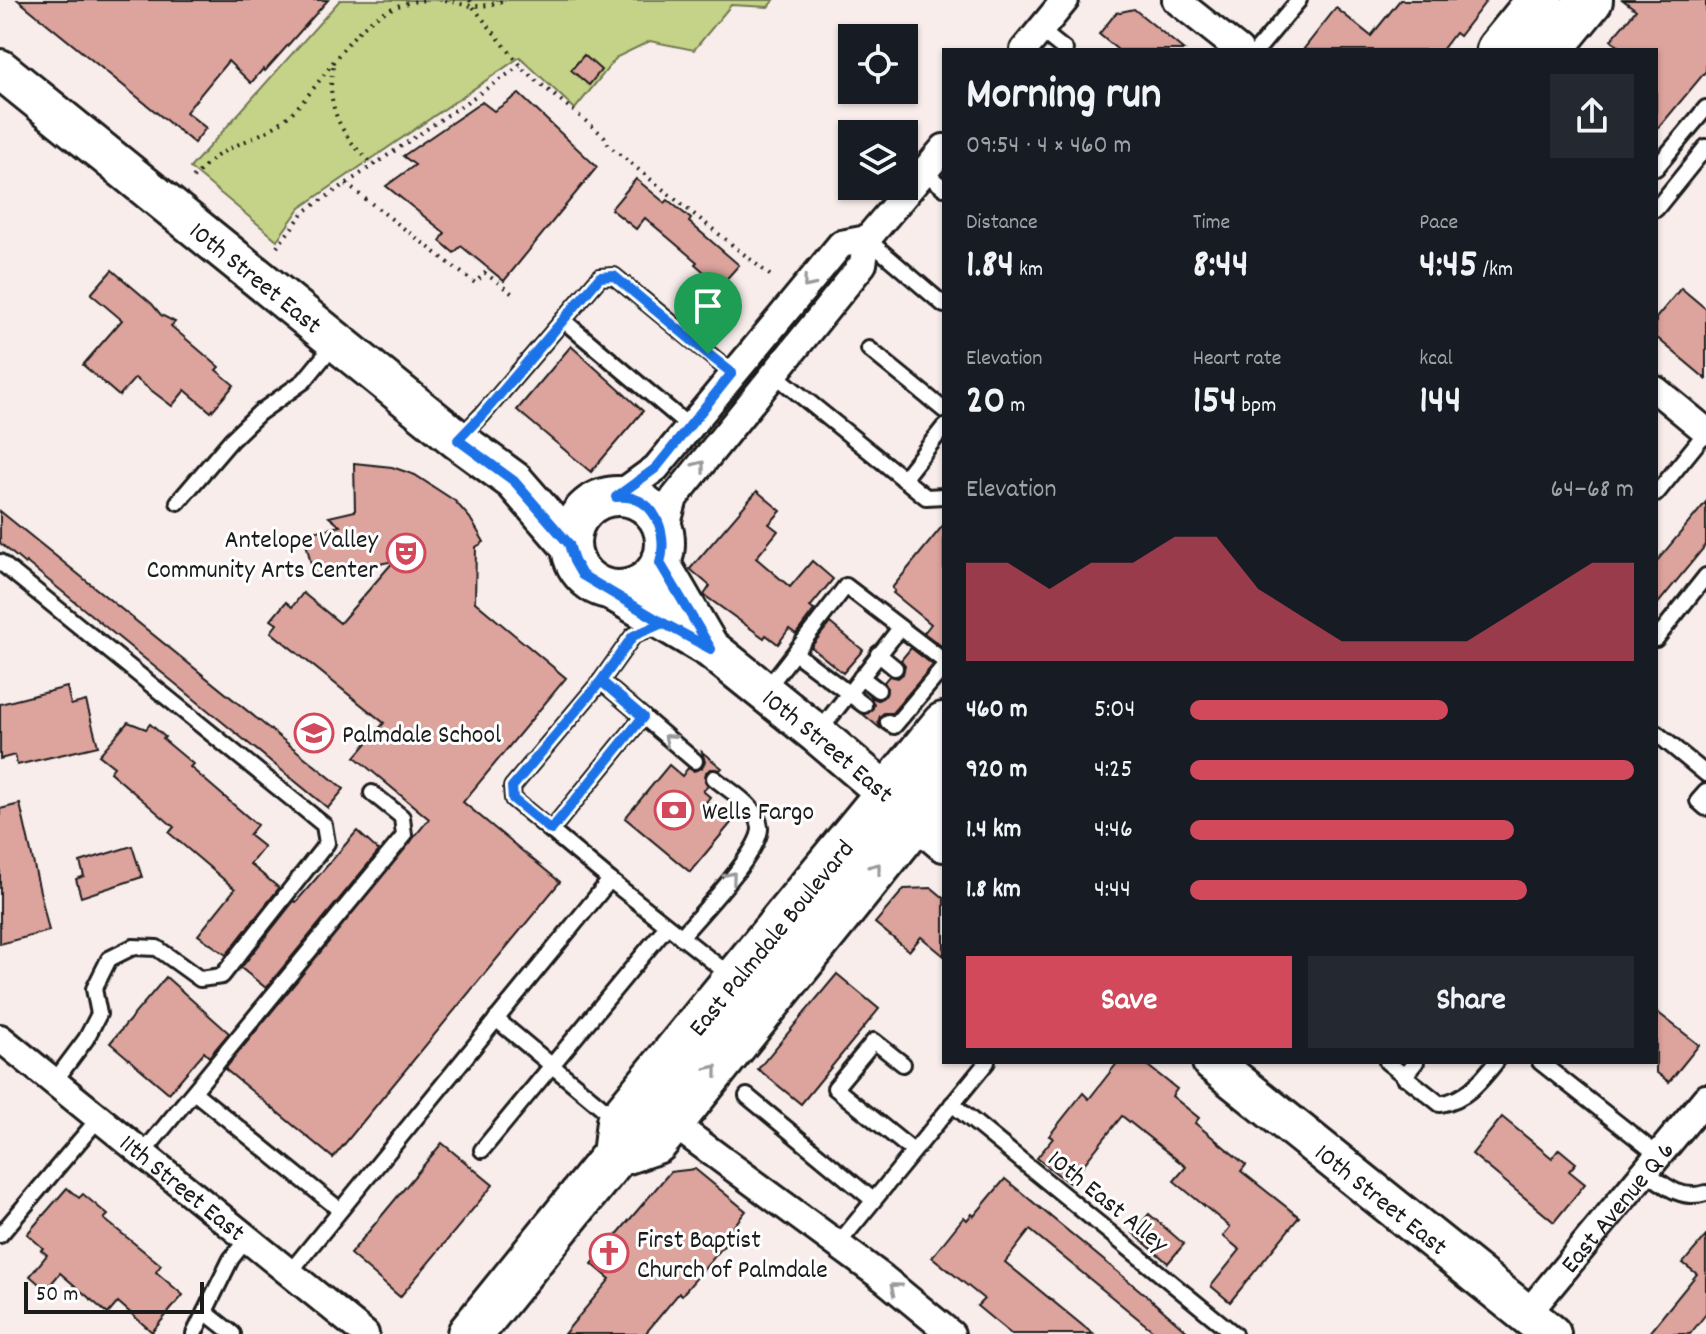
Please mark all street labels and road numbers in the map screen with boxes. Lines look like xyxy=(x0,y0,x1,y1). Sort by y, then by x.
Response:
street label: 10th Street East xyxy=(180,214,329,345)
street label: 10th Street East xyxy=(753,682,901,814)
street label: East Palmdale Boulevard xyxy=(681,833,865,1046)
street label: 11th Street East xyxy=(110,1127,252,1252)
street label: East Avenue Q 6 xyxy=(1553,1134,1685,1282)
street label: 10th Street East xyxy=(1305,1136,1455,1266)
street label: 10th East Alley xyxy=(1038,1142,1176,1263)

